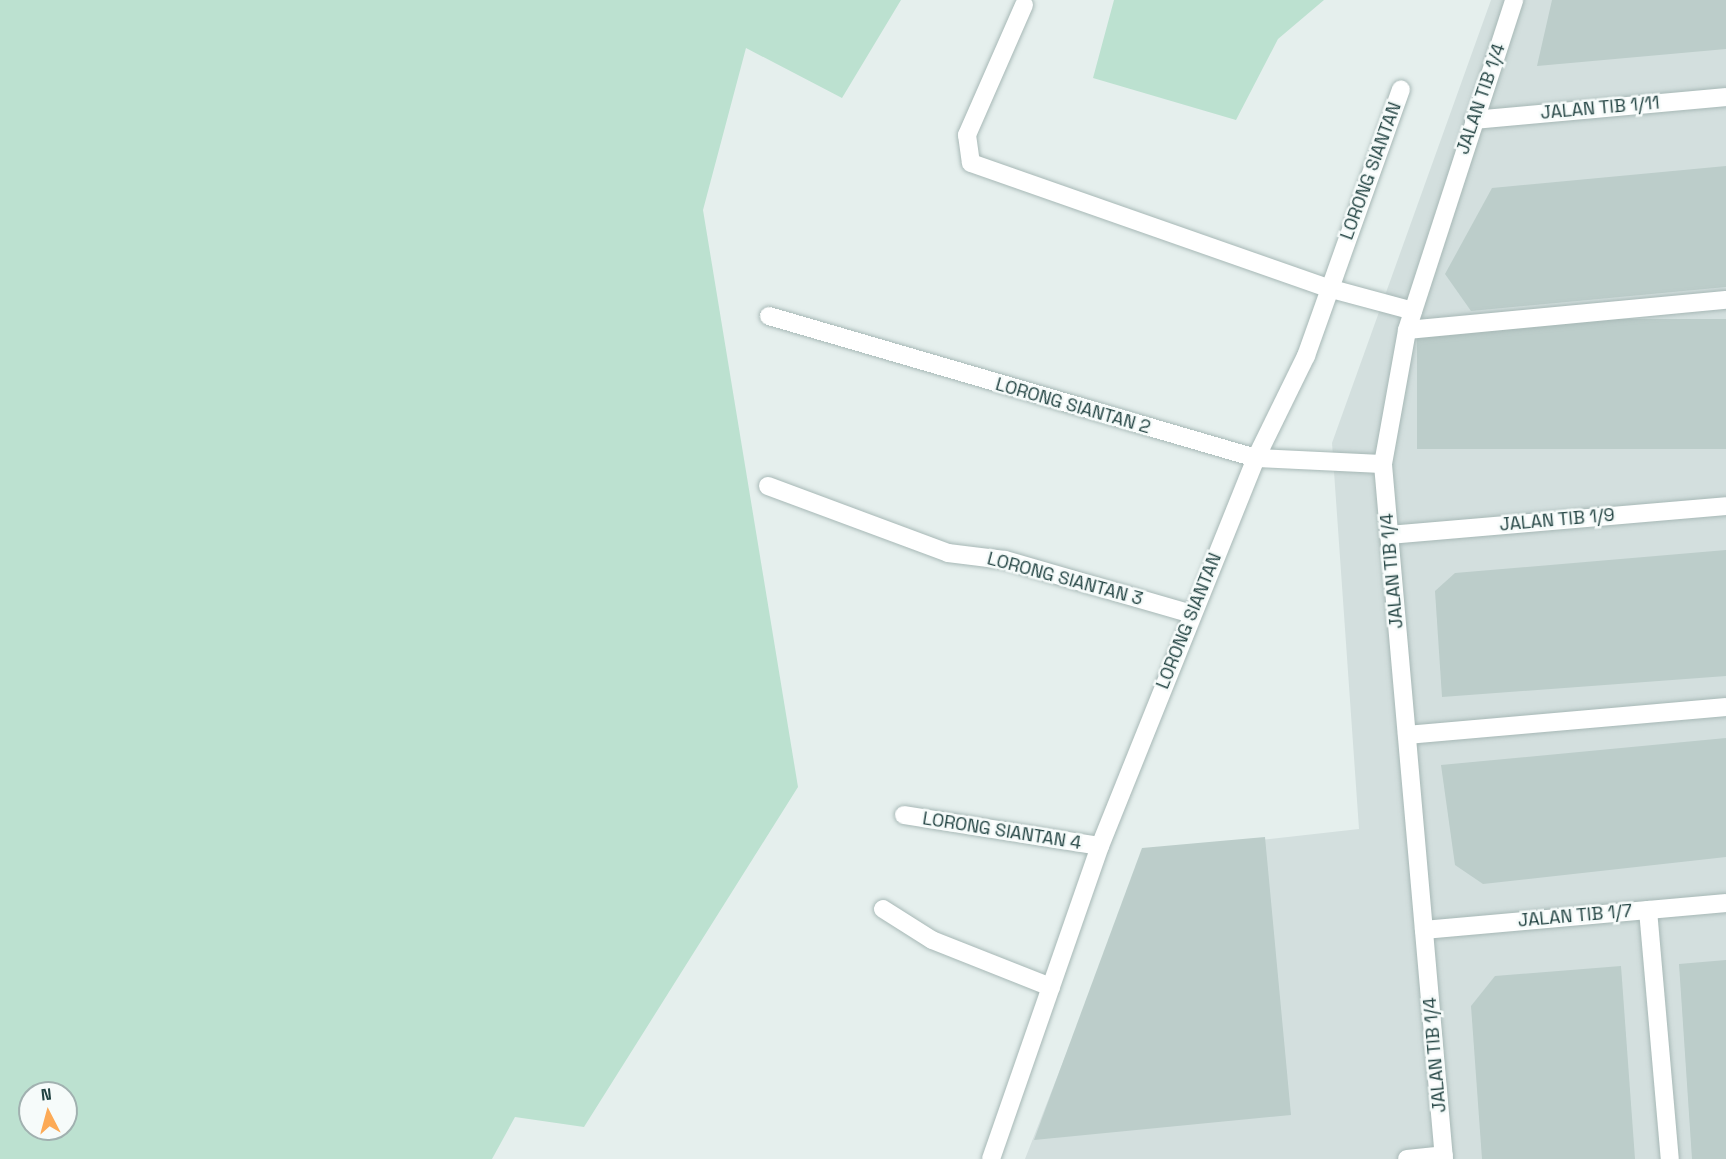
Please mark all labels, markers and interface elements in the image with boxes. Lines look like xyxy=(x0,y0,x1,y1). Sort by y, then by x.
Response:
street label: JALAN TIB 1/4 xyxy=(1452,41,1510,157)
street label: JALAN TIB 1/11 xyxy=(1539,92,1661,124)
street label: LORONG SIANTAN xyxy=(1336,99,1406,243)
street label: LORONG SIANTAN 2 xyxy=(993,374,1153,438)
street label: JALAN TIB 1/9 xyxy=(1498,504,1616,536)
street label: JALAN TIB 1/4 xyxy=(1376,512,1408,630)
street label: LORONG SIANTAN 3 xyxy=(985,548,1145,610)
street label: LORONG SIANTAN xyxy=(1152,550,1226,692)
street label: LORONG SIANTAN 4 xyxy=(921,808,1083,854)
street label: JALAN TIB 1/7 xyxy=(1517,900,1633,932)
street label: JALAN TIB 1/4 xyxy=(1419,996,1451,1114)
north arrow xyxy=(18,1081,78,1141)
text: N xyxy=(40,1084,53,1106)

